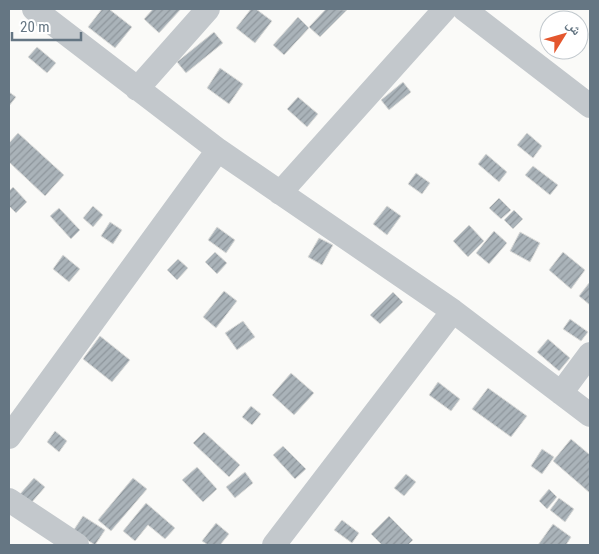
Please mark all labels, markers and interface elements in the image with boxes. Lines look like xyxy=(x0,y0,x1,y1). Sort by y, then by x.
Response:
scale bar xyxy=(12,10,81,42)
north arrow xyxy=(539,10,589,60)
text: ش xyxy=(563,16,585,39)
text: 20 m xyxy=(20,18,50,36)

